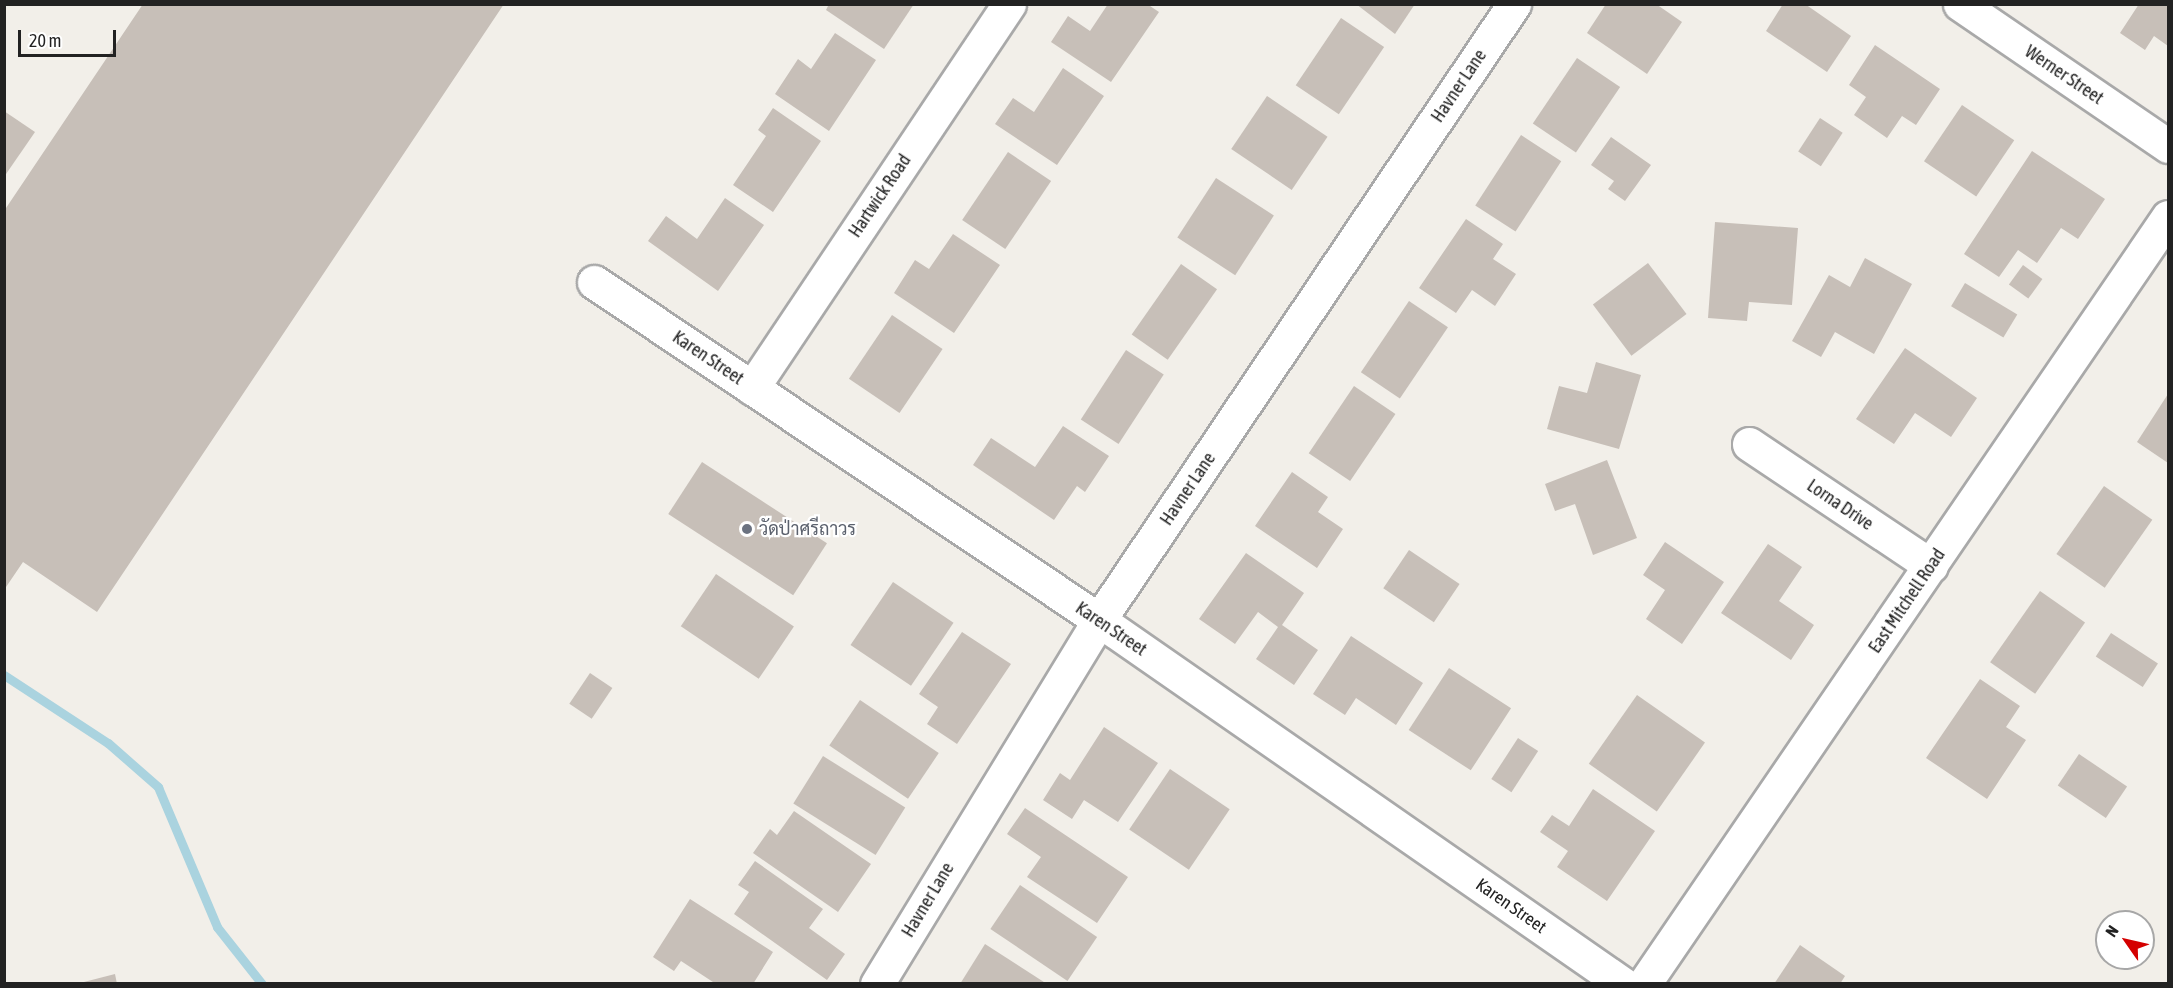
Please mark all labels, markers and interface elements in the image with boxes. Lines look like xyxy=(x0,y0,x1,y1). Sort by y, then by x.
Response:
scale bar xyxy=(21,18,118,56)
text: 20 m xyxy=(29,30,61,51)
street label: Werner Street xyxy=(2021,41,2107,109)
street label: Havner Lane xyxy=(1427,45,1491,127)
street label: Hartwick Road xyxy=(844,150,916,242)
street label: Karen Street xyxy=(668,326,748,390)
street label: Havner Lane xyxy=(1156,448,1220,530)
street label: Lorna Drive xyxy=(1803,475,1877,535)
place label: วัดป่าศรีถาวร xyxy=(759,518,856,540)
marker: วัดป่าศรีถาวร xyxy=(740,522,754,536)
street label: East Mitchell Road xyxy=(1864,545,1950,657)
street label: Karen Street xyxy=(1071,597,1151,661)
street label: Havner Lane xyxy=(897,859,959,941)
street label: Karen Street xyxy=(1472,874,1550,938)
north arrow xyxy=(2095,910,2155,970)
text: N xyxy=(2102,922,2122,940)

